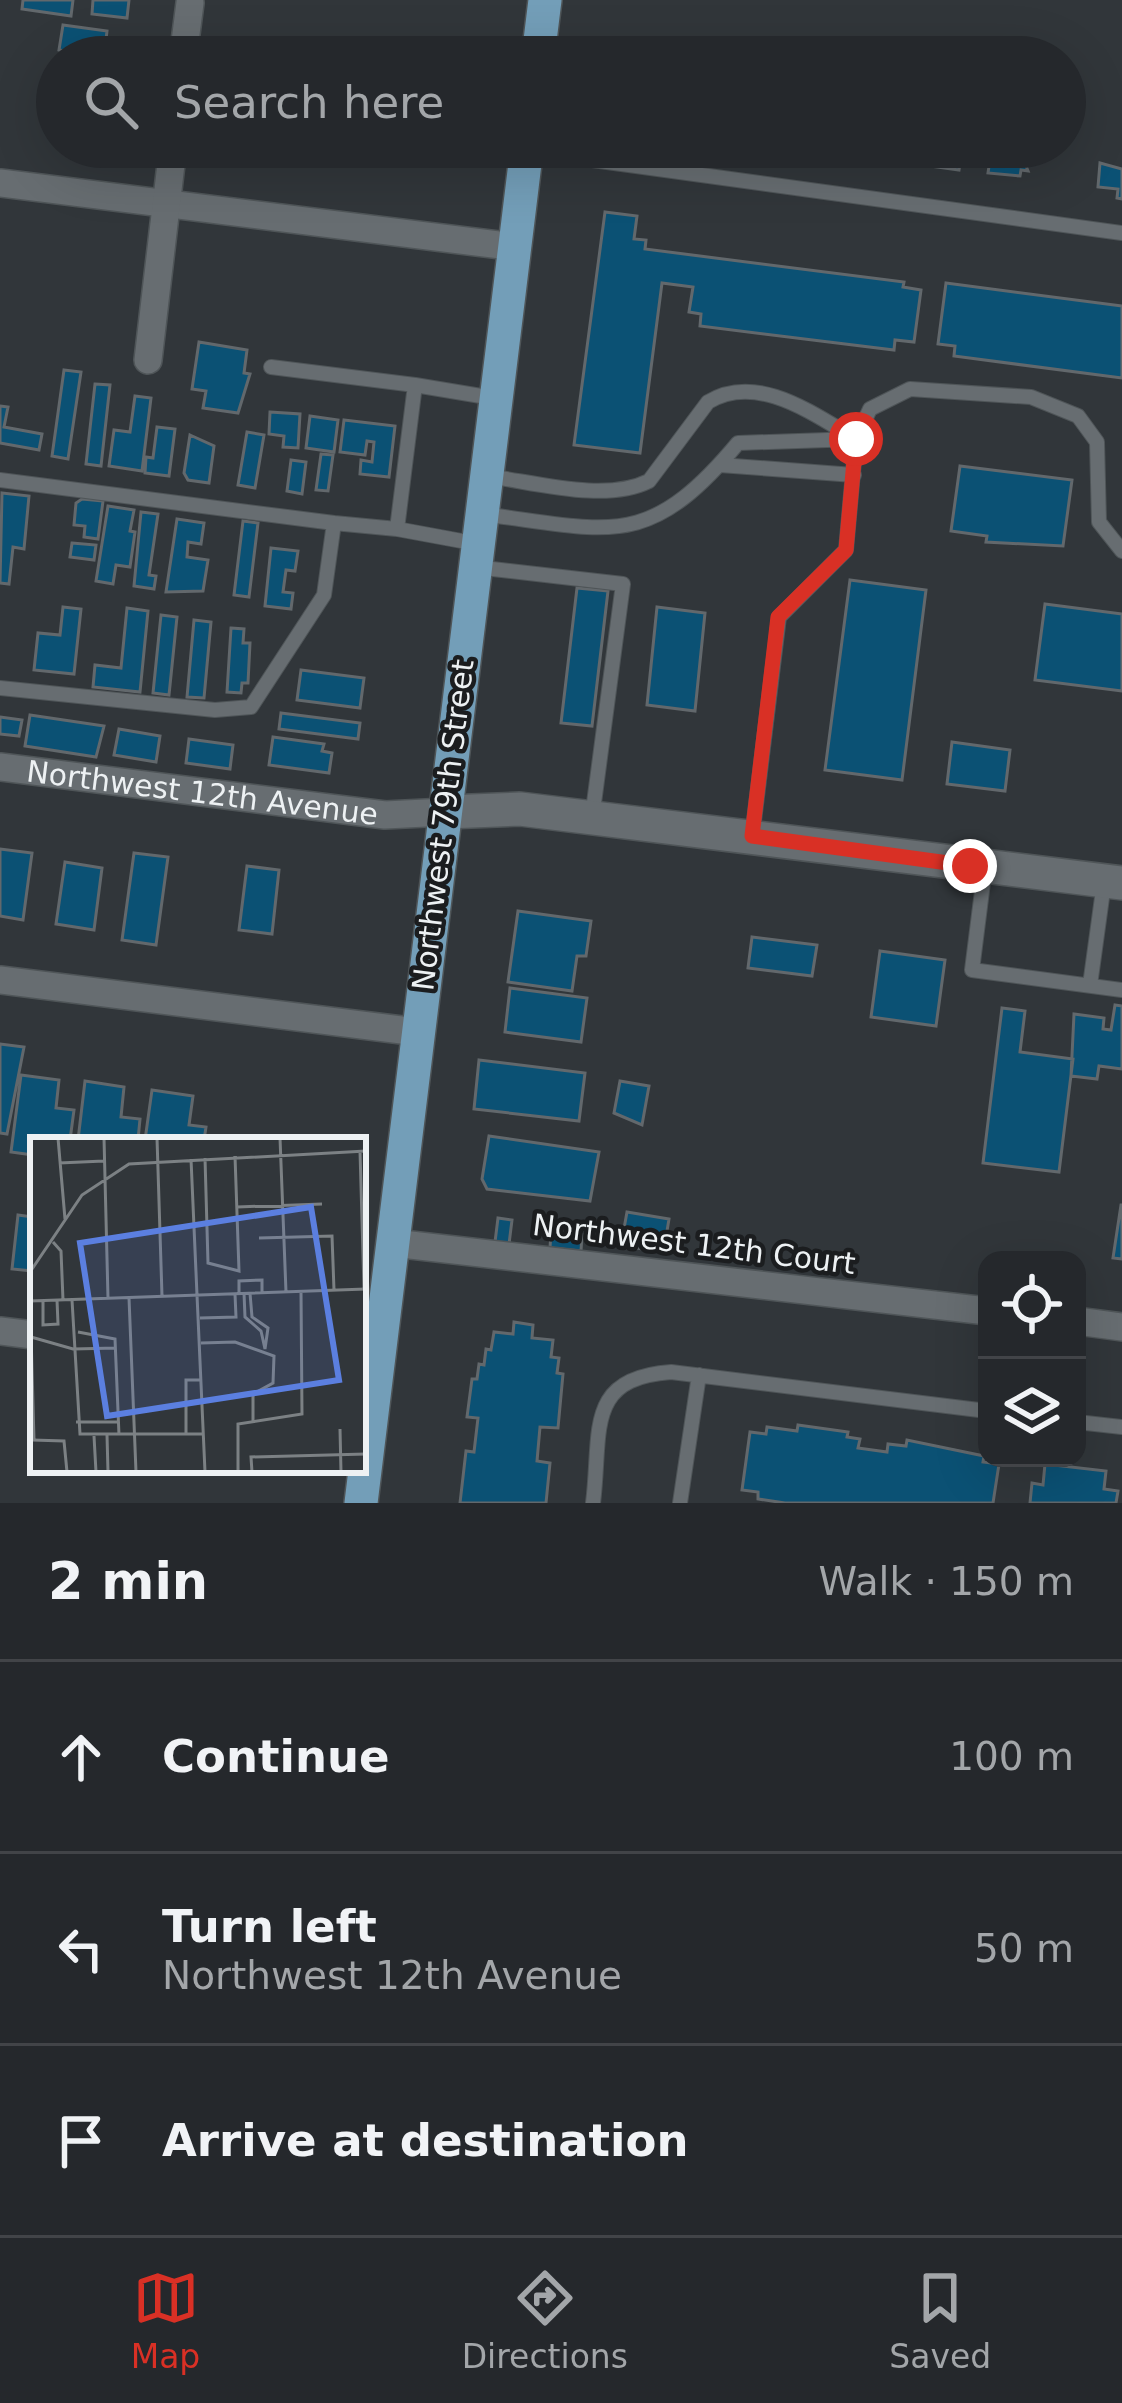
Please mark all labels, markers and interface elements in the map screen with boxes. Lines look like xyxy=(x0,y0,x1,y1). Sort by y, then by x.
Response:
search box xyxy=(36,36,1086,168)
icon: search xyxy=(78,69,144,135)
text: Search here xyxy=(174,76,444,129)
route start xyxy=(829,412,883,466)
street label: Northwest 79th Street xyxy=(405,657,481,993)
street label: Northwest 12th Avenue xyxy=(25,753,380,831)
route end xyxy=(943,839,997,893)
inset map xyxy=(30,1137,366,1473)
street label: Northwest 12th Court xyxy=(531,1207,858,1281)
map controls xyxy=(978,1251,1086,1467)
button: locate xyxy=(978,1251,1086,1359)
button: layers xyxy=(978,1359,1086,1467)
text: 2 min xyxy=(48,1552,208,1611)
text: Walk · 150 m xyxy=(819,1559,1074,1604)
icon: ahead xyxy=(48,1724,114,1790)
text: Continue xyxy=(162,1730,390,1783)
text: 100 m xyxy=(949,1734,1074,1779)
text: Turn left xyxy=(162,1900,377,1953)
icon: left xyxy=(48,1916,114,1982)
text: 50 m xyxy=(974,1926,1074,1971)
text: Northwest 12th Avenue xyxy=(162,1953,622,1998)
icon: arrive xyxy=(48,2108,114,2174)
text: Arrive at destination xyxy=(162,2114,688,2167)
tab: Map xyxy=(131,2265,200,2376)
tab: Directions xyxy=(462,2265,628,2376)
tab: Saved xyxy=(889,2265,991,2376)

